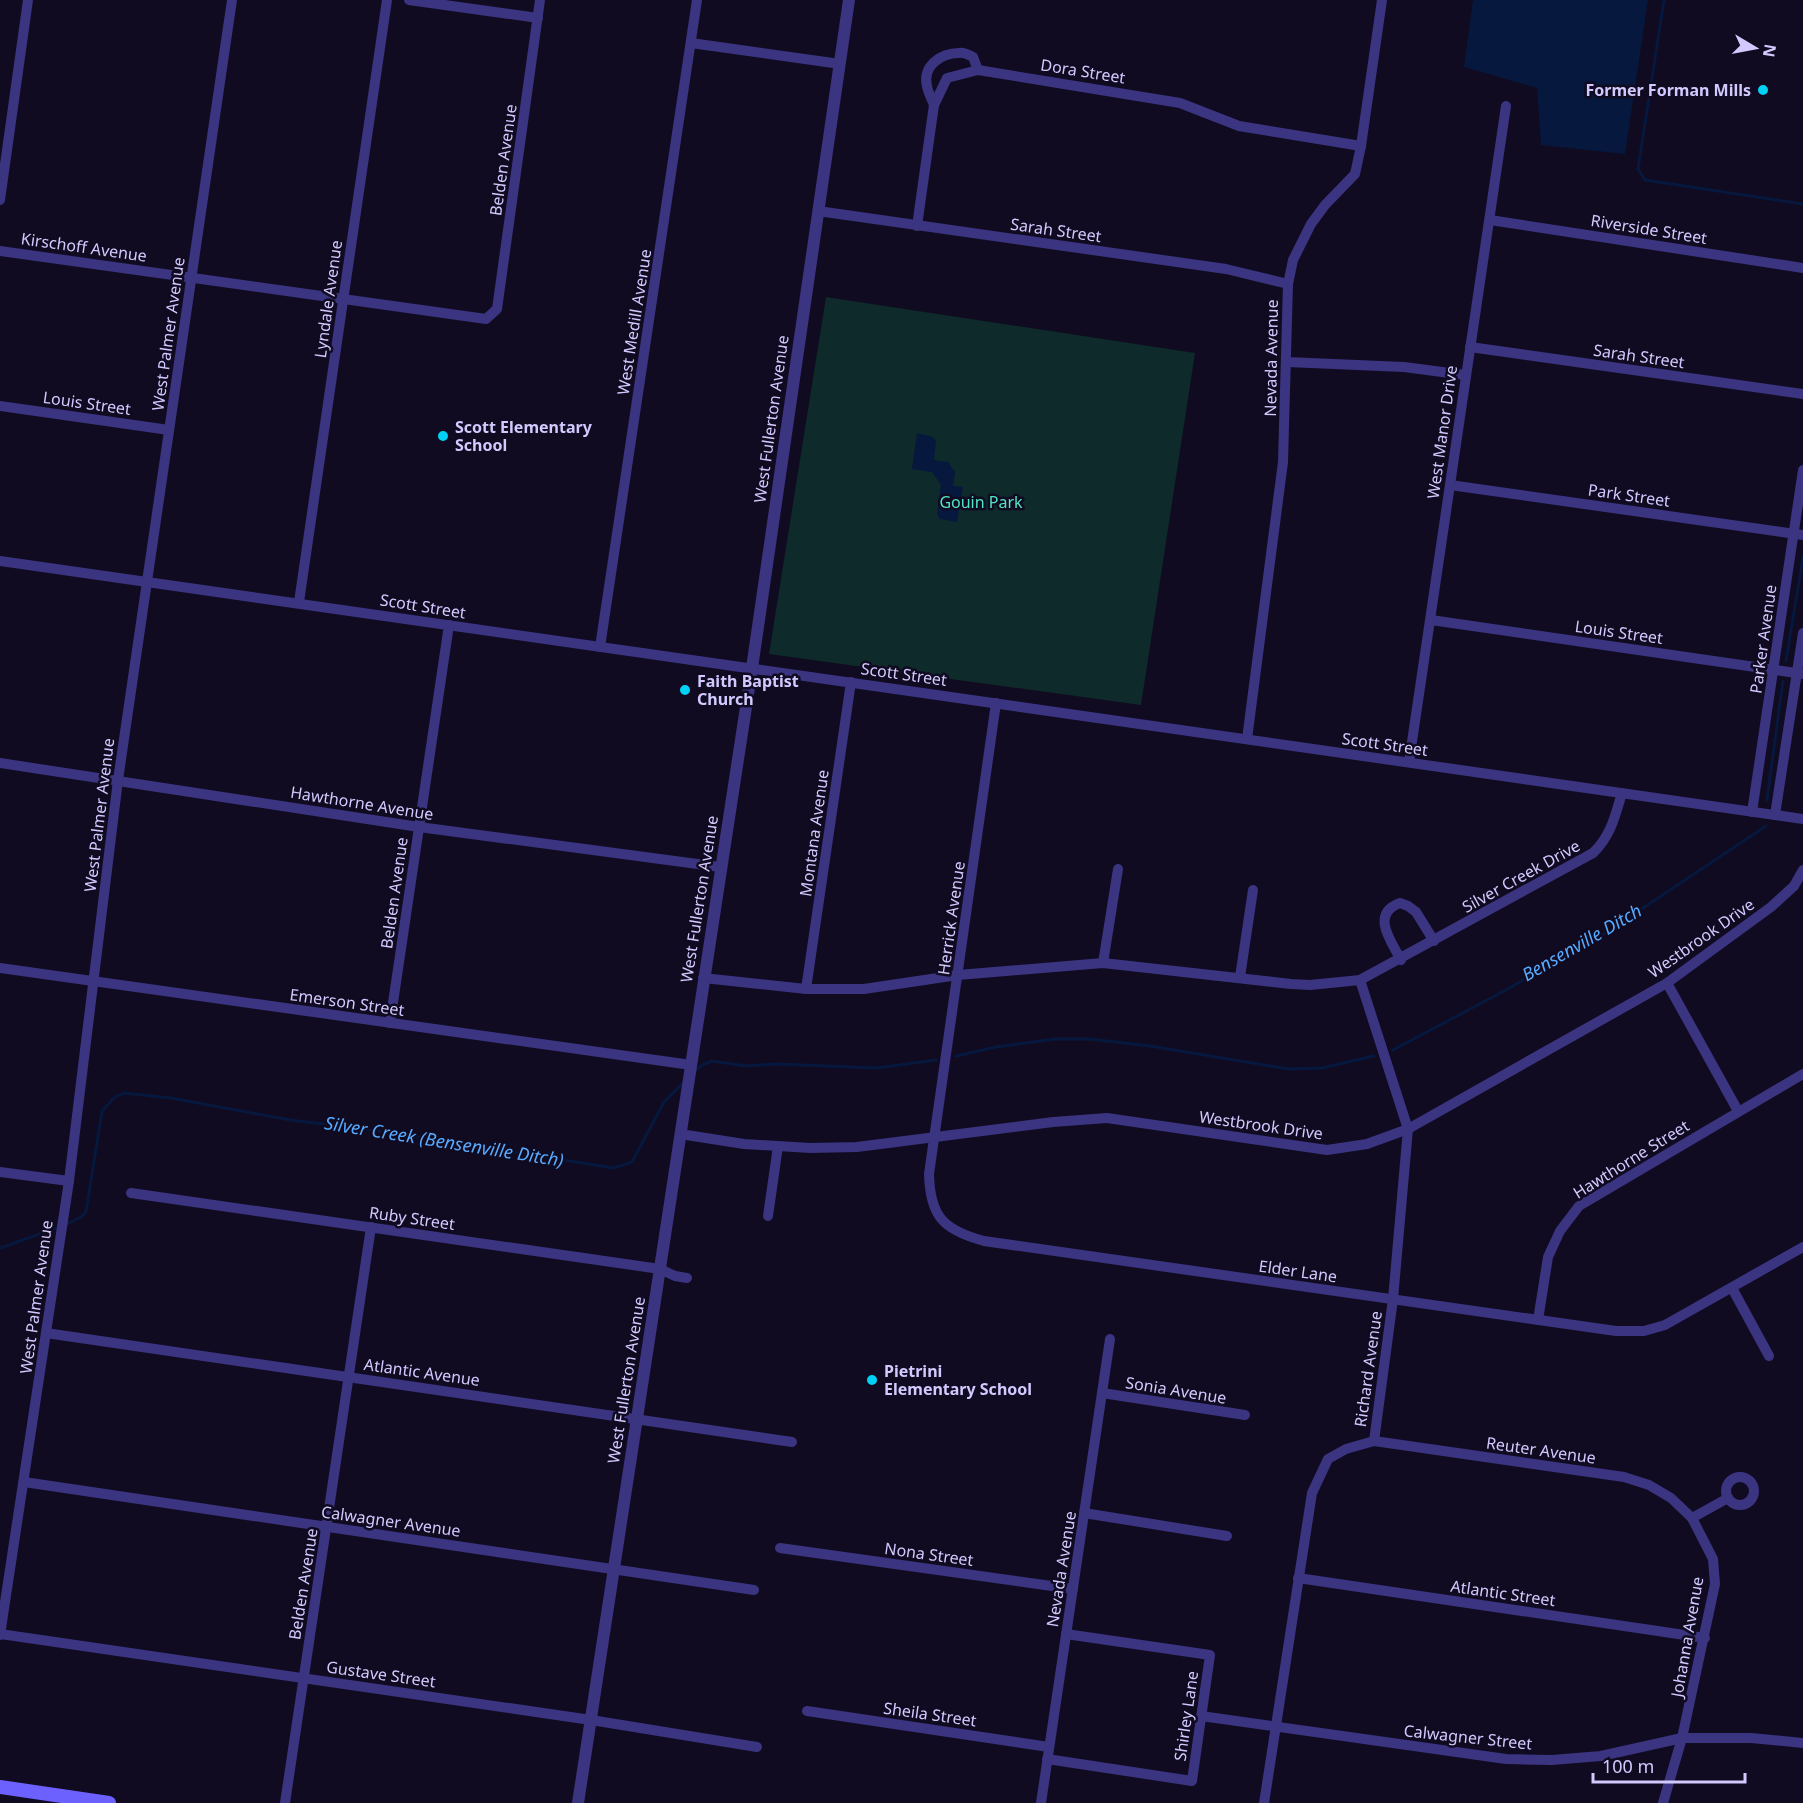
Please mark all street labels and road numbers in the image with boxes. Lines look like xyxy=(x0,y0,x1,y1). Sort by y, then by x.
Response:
street label: Dora Street xyxy=(1039,53,1127,89)
street label: Belden Avenue xyxy=(484,103,522,217)
street label: Riverside Street xyxy=(1589,209,1709,249)
street label: Sarah Street xyxy=(1009,213,1103,247)
street label: Kirschoff Avenue xyxy=(20,227,148,267)
street label: Lyndale Avenue xyxy=(309,239,347,359)
street label: West Medill Avenue xyxy=(612,248,656,396)
street label: West Palmer Avenue xyxy=(146,256,190,412)
street label: Nevada Avenue xyxy=(1259,299,1283,417)
street label: West Fullerton Avenue xyxy=(748,334,794,504)
street label: Sarah Street xyxy=(1592,339,1686,373)
street label: West Manor Drive xyxy=(1422,364,1462,500)
street label: Louis Street xyxy=(42,386,133,420)
street label: Park Street xyxy=(1587,478,1672,512)
street label: Parker Avenue xyxy=(1744,583,1782,695)
street label: Scott Street xyxy=(379,588,468,624)
street label: Louis Street xyxy=(1574,615,1665,649)
street label: Scott Street xyxy=(860,657,949,691)
street label: Scott Street xyxy=(1341,727,1430,761)
street label: West Palmer Avenue xyxy=(79,737,119,893)
street label: Montana Avenue xyxy=(794,768,834,898)
street label: Hawthorne Avenue xyxy=(289,781,435,825)
street label: West Fullerton Avenue xyxy=(675,814,723,984)
street label: Silver Creek Drive xyxy=(1458,834,1584,918)
street label: Belden Avenue xyxy=(375,836,413,950)
street label: Herrick Avenue xyxy=(932,860,970,976)
street label: Westbrook Drive xyxy=(1644,893,1758,983)
street label: Emerson Street xyxy=(288,983,406,1021)
street label: Westbrook Drive xyxy=(1198,1105,1324,1145)
street label: Hawthorne Street xyxy=(1569,1114,1693,1204)
street label: Ruby Street xyxy=(368,1201,457,1235)
street label: West Palmer Avenue xyxy=(14,1219,58,1375)
street label: Elder Lane xyxy=(1257,1255,1339,1287)
street label: West Fullerton Avenue xyxy=(602,1295,650,1465)
street label: Richard Avenue xyxy=(1349,1309,1387,1429)
street label: Atlantic Avenue xyxy=(363,1353,481,1391)
street label: Sonia Avenue xyxy=(1124,1371,1228,1409)
street label: Reuter Avenue xyxy=(1485,1431,1597,1469)
street label: Calwagner Avenue xyxy=(320,1500,462,1542)
street label: Nevada Avenue xyxy=(1041,1509,1081,1629)
street label: Belden Avenue xyxy=(283,1527,323,1641)
street label: Nona Street xyxy=(883,1537,975,1571)
street label: Atlantic Street xyxy=(1449,1575,1557,1611)
street label: Johanna Avenue xyxy=(1665,1575,1708,1701)
street label: Gustave Street xyxy=(325,1655,437,1693)
street label: Shirley Lane xyxy=(1169,1669,1203,1763)
street label: Sheila Street xyxy=(882,1697,978,1731)
street label: Calwagner Street xyxy=(1403,1719,1533,1755)

